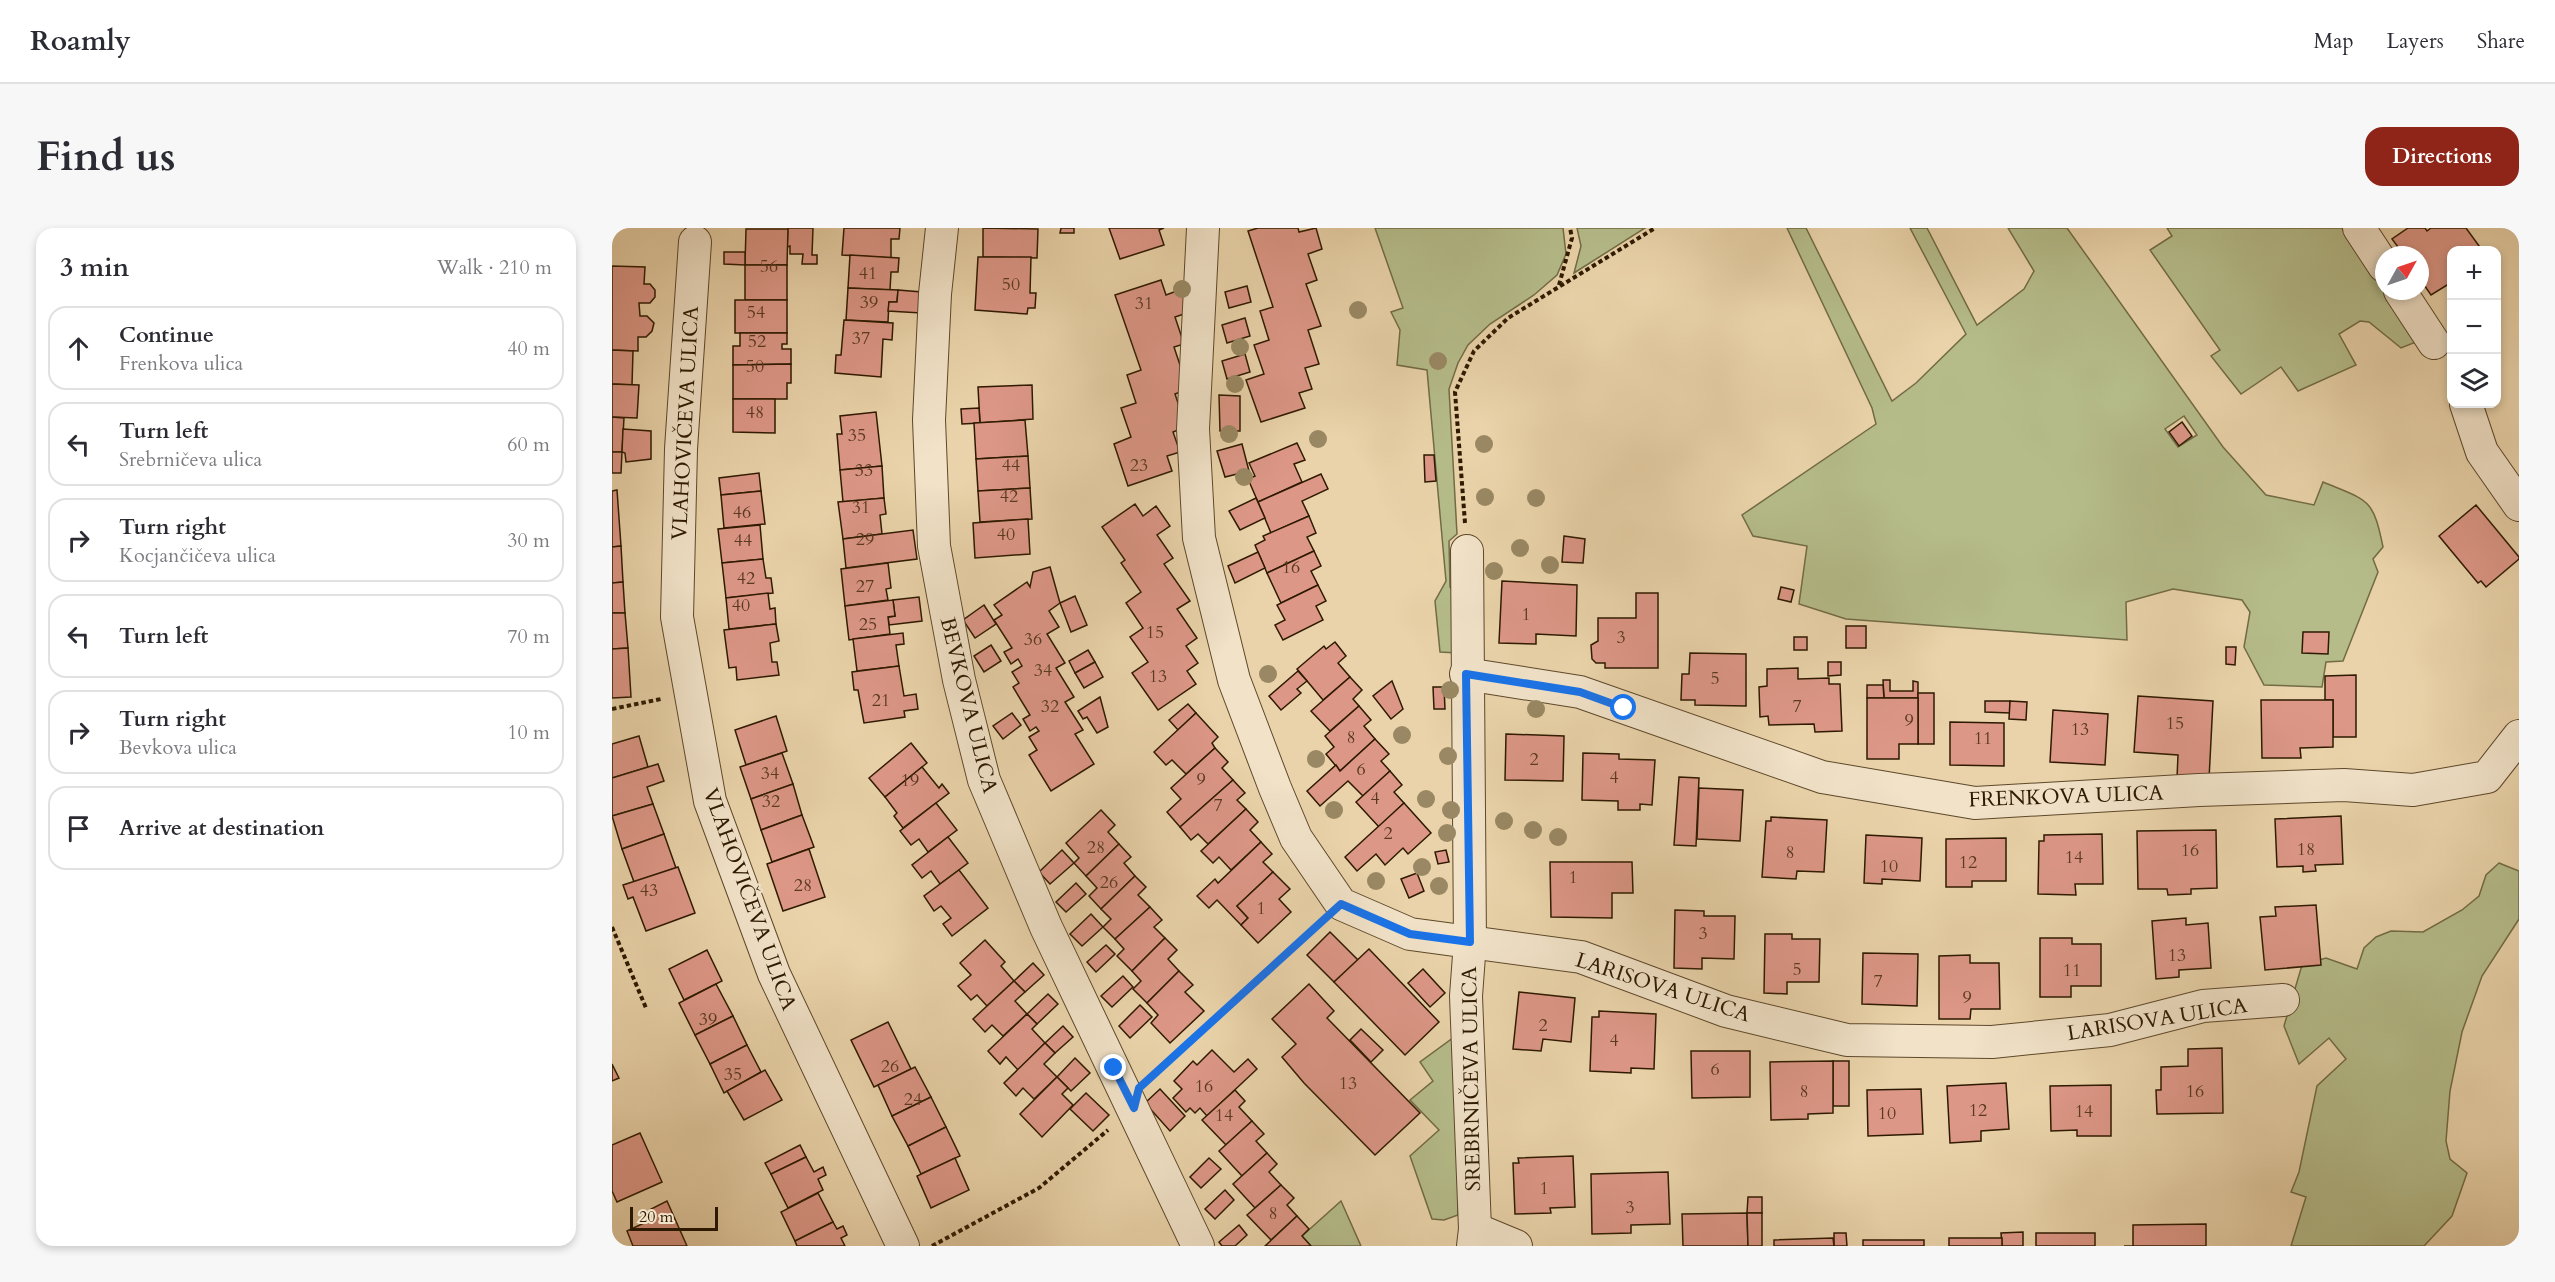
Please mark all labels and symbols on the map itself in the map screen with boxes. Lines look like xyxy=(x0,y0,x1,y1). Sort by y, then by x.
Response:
north arrow xyxy=(2375,246,2429,300)
house number: 56 xyxy=(760,254,778,279)
house number: 41 xyxy=(859,261,877,286)
house number: 50 xyxy=(1002,272,1020,297)
house number: 39 xyxy=(860,290,878,315)
house number: 31 xyxy=(1135,291,1153,316)
house number: 54 xyxy=(747,300,765,325)
street label: VLAHOVIČEVA ULICA xyxy=(664,305,706,541)
house number: 37 xyxy=(852,326,870,351)
house number: 52 xyxy=(748,329,766,354)
house number: 50 xyxy=(746,354,764,379)
house number: 48 xyxy=(746,400,764,425)
house number: 35 xyxy=(848,423,866,448)
house number: 44 xyxy=(1002,453,1020,478)
house number: 23 xyxy=(1130,453,1148,478)
house number: 33 xyxy=(855,458,873,483)
house number: 42 xyxy=(1000,484,1018,509)
house number: 31 xyxy=(852,495,870,520)
house number: 46 xyxy=(733,500,751,525)
house number: 40 xyxy=(997,522,1015,547)
house number: 29 xyxy=(856,527,874,552)
house number: 44 xyxy=(734,528,752,553)
house number: 16 xyxy=(1282,555,1300,580)
house number: 42 xyxy=(737,566,755,591)
house number: 27 xyxy=(856,574,874,599)
house number: 40 xyxy=(732,593,750,618)
house number: 1 xyxy=(1521,602,1531,627)
house number: 25 xyxy=(859,612,877,637)
street label: BEVKOVA ULICA xyxy=(933,614,1004,796)
house number: 15 xyxy=(1146,620,1164,645)
house number: 3 xyxy=(1616,625,1626,650)
house number: 36 xyxy=(1024,627,1042,652)
house number: 34 xyxy=(1034,658,1052,683)
house number: 13 xyxy=(1149,664,1167,689)
house number: 5 xyxy=(1710,666,1720,691)
house number: 21 xyxy=(872,688,890,713)
house number: 32 xyxy=(1041,694,1059,719)
route start xyxy=(1610,694,1636,720)
house number: 7 xyxy=(1792,694,1802,719)
house number: 9 xyxy=(1904,708,1914,733)
house number: 15 xyxy=(2166,711,2184,736)
house number: 13 xyxy=(2071,717,2089,742)
house number: 8 xyxy=(1346,725,1356,750)
house number: 11 xyxy=(1974,726,1992,751)
house number: 2 xyxy=(1529,747,1539,772)
house number: 6 xyxy=(1356,757,1366,782)
house number: 34 xyxy=(761,761,779,786)
house number: 4 xyxy=(1609,765,1619,790)
house number: 9 xyxy=(1196,767,1206,792)
house number: 19 xyxy=(901,768,919,793)
street label: FRENKOVA ULICA xyxy=(1968,779,2164,814)
street label: VLAHOVIČEVA ULICA xyxy=(696,784,804,1014)
house number: 4 xyxy=(1370,786,1380,811)
house number: 32 xyxy=(762,789,780,814)
house number: 7 xyxy=(1213,793,1223,818)
house number: 2 xyxy=(1383,821,1393,846)
house number: 28 xyxy=(1087,835,1105,860)
house number: 18 xyxy=(2297,837,2315,862)
house number: 16 xyxy=(2181,838,2199,863)
house number: 8 xyxy=(1785,840,1795,865)
house number: 14 xyxy=(2065,845,2083,870)
house number: 12 xyxy=(1959,850,1977,875)
house number: 10 xyxy=(1880,854,1898,879)
house number: 1 xyxy=(1568,865,1578,890)
house number: 26 xyxy=(1100,870,1118,895)
house number: 28 xyxy=(794,873,812,898)
house number: 43 xyxy=(640,878,658,903)
house number: 1 xyxy=(1256,896,1266,921)
house number: 3 xyxy=(1698,921,1708,946)
house number: 13 xyxy=(2168,943,2186,968)
street label: LARISOVA ULICA xyxy=(1572,946,1754,1029)
house number: 5 xyxy=(1792,957,1802,982)
house number: 11 xyxy=(2063,958,2081,983)
street label: SREBRNIČEVA ULICA xyxy=(1454,966,1488,1192)
house number: 7 xyxy=(1873,969,1883,994)
house number: 9 xyxy=(1962,985,1972,1010)
street label: LARISOVA ULICA xyxy=(2065,991,2249,1048)
house number: 39 xyxy=(699,1007,717,1032)
house number: 2 xyxy=(1538,1013,1548,1038)
house number: 4 xyxy=(1609,1028,1619,1053)
house number: 26 xyxy=(881,1054,899,1079)
route end xyxy=(1100,1054,1126,1080)
house number: 6 xyxy=(1710,1057,1720,1082)
house number: 35 xyxy=(724,1062,742,1087)
house number: 13 xyxy=(1339,1071,1357,1096)
house number: 16 xyxy=(1195,1074,1213,1099)
house number: 8 xyxy=(1799,1079,1809,1104)
house number: 16 xyxy=(2186,1079,2204,1104)
house number: 24 xyxy=(904,1087,922,1112)
house number: 12 xyxy=(1969,1098,1987,1123)
house number: 14 xyxy=(2075,1099,2093,1124)
house number: 10 xyxy=(1878,1101,1896,1126)
house number: 14 xyxy=(1215,1103,1233,1128)
house number: 1 xyxy=(1539,1176,1549,1201)
house number: 3 xyxy=(1625,1195,1635,1220)
house number: 8 xyxy=(1268,1201,1278,1226)
scale bar xyxy=(630,1204,718,1232)

